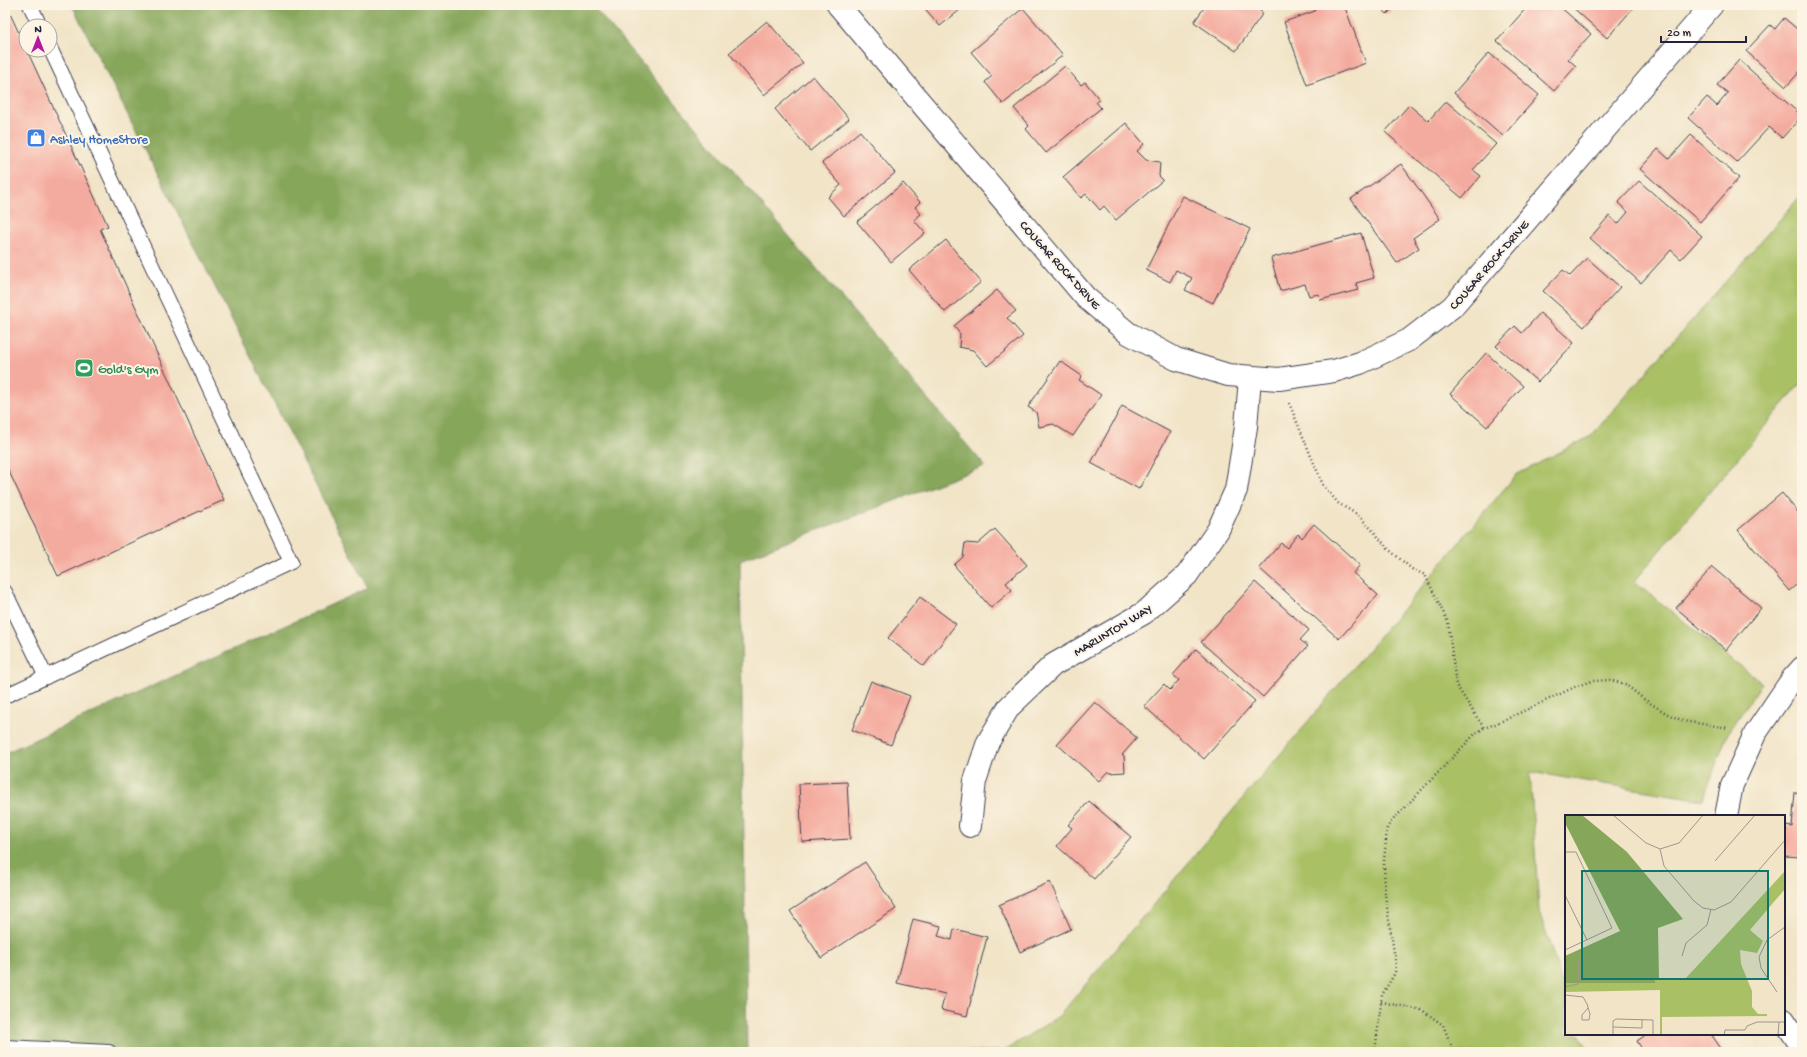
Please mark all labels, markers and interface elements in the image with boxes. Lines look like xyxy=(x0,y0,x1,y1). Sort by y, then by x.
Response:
north arrow xyxy=(18,18,58,58)
scale bar xyxy=(1661,18,1746,44)
text: N xyxy=(34,24,42,36)
text: 20 m xyxy=(1667,27,1692,41)
shop icon: Ashley HomeStore xyxy=(25,127,47,149)
place label: Ashley HomeStore xyxy=(50,133,148,148)
street label: COUGAR ROCK DRIVE xyxy=(1447,217,1533,314)
street label: COUGAR ROCK DRIVE xyxy=(1015,218,1103,314)
sports icon: Gold's Gym xyxy=(73,357,95,379)
place label: Gold's Gym xyxy=(98,363,158,378)
street label: MARLINTON WAY xyxy=(1071,602,1155,660)
inset map xyxy=(1565,815,1785,1035)

